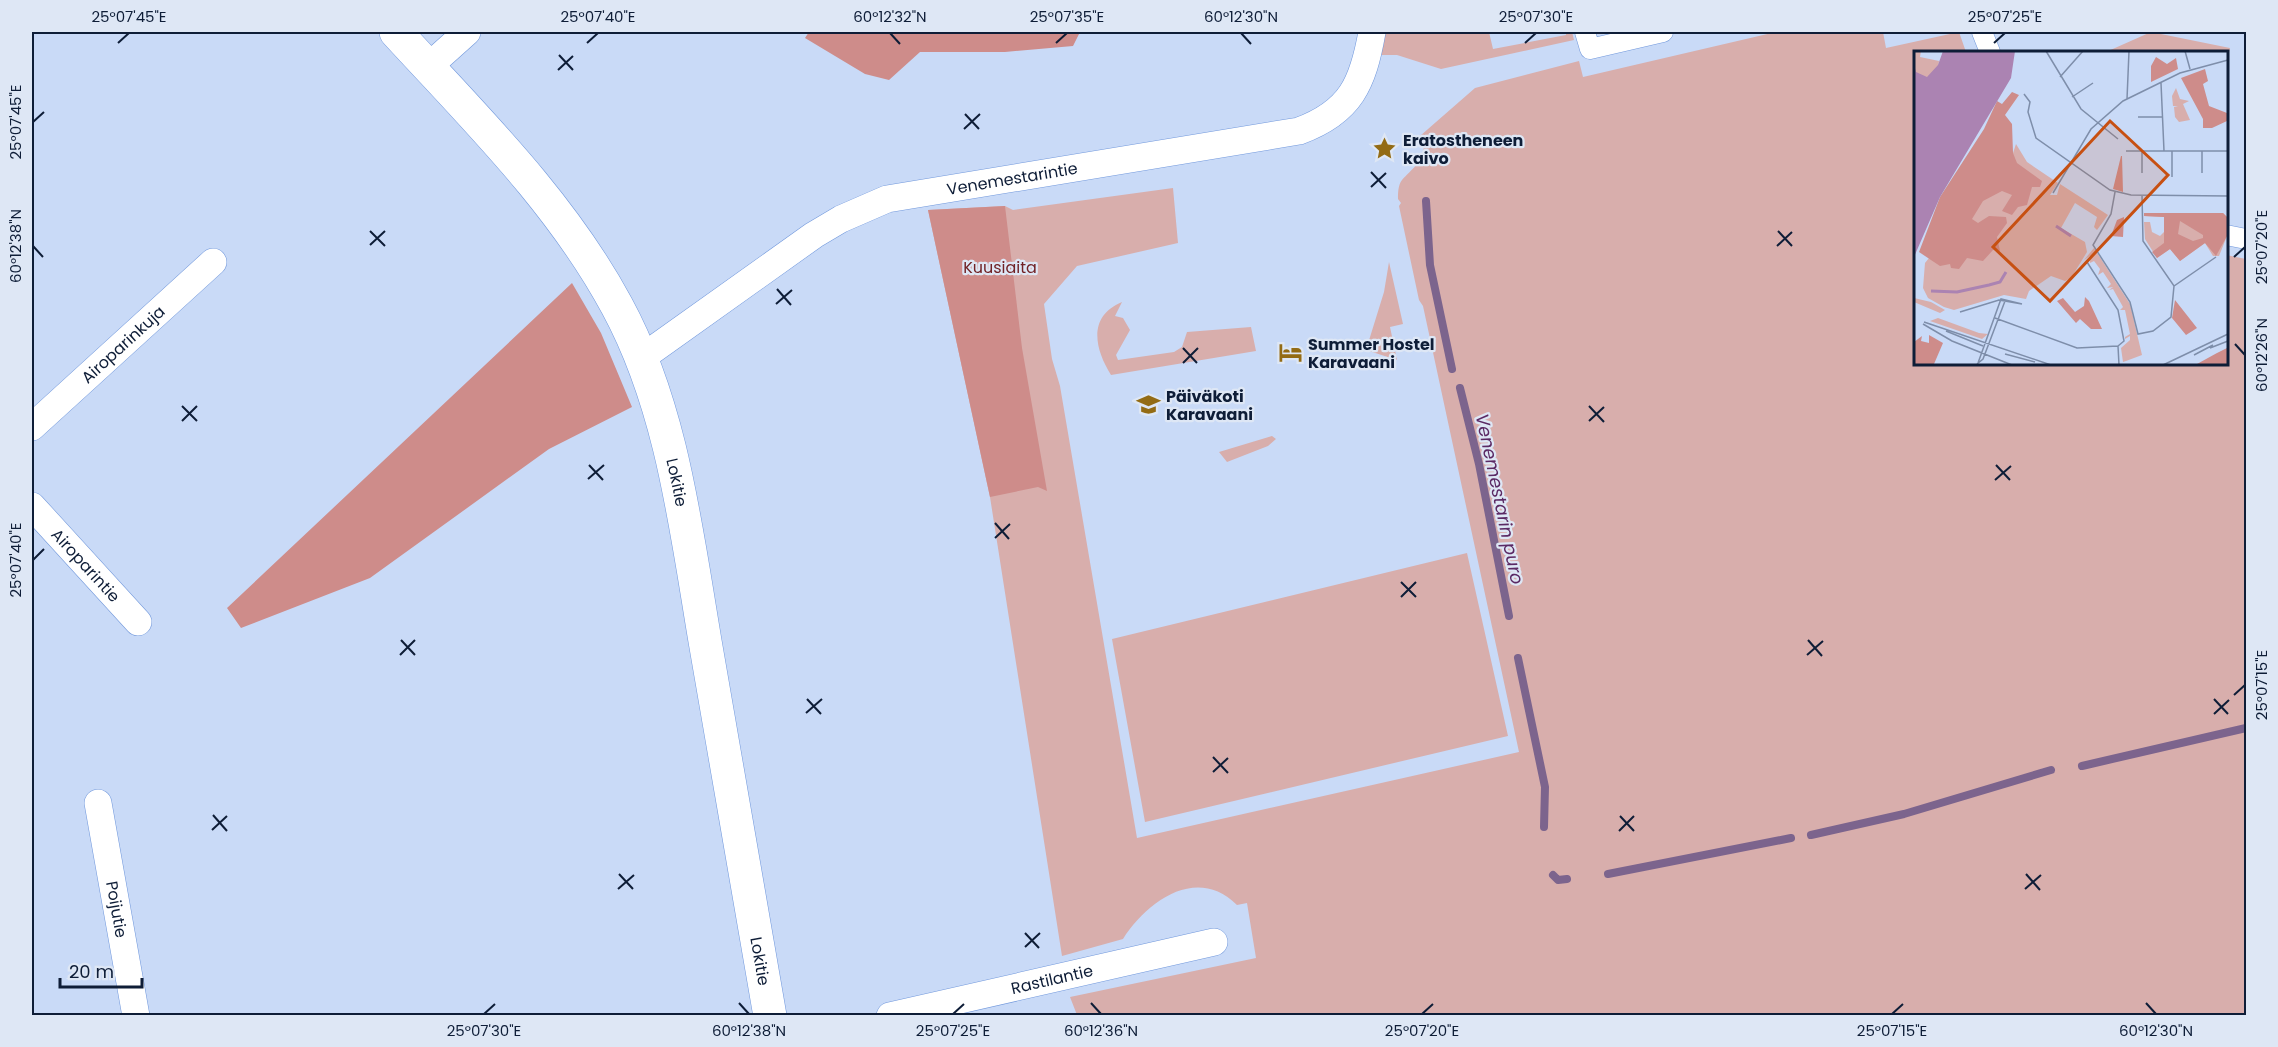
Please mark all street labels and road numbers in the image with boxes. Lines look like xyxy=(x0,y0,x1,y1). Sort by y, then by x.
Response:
street label: Venemestarintie xyxy=(945,156,1079,200)
street label: Airoparinkuja xyxy=(76,300,170,388)
street label: Lokitie xyxy=(661,456,693,509)
street label: Airoparintie xyxy=(46,523,126,607)
street label: Poijutie xyxy=(101,879,133,940)
street label: Lokitie xyxy=(745,935,776,987)
street label: Rastilantie xyxy=(1009,959,1095,1000)

